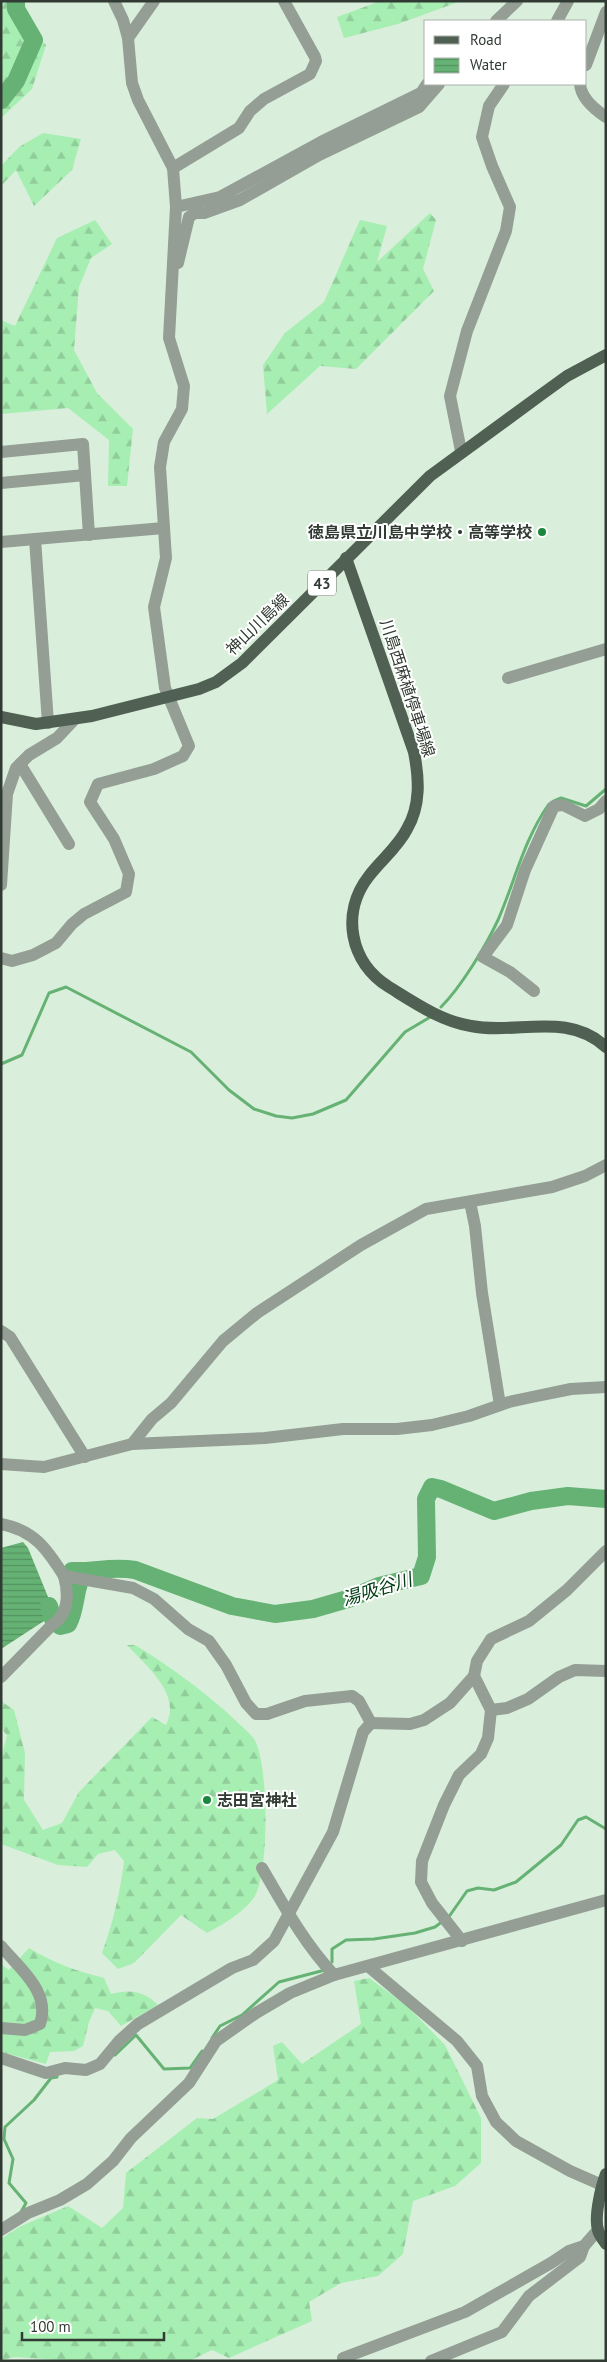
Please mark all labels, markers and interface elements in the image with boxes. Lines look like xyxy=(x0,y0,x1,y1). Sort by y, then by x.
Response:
legend xyxy=(424,20,587,85)
text: Road xyxy=(470,30,502,49)
text: Water xyxy=(470,55,507,74)
place label: 徳島県立川島中学校・高等学校 xyxy=(308,522,532,542)
marker: 徳島県立川島中学校・高等学校 xyxy=(536,526,548,538)
road number: 43 xyxy=(308,570,336,596)
street label: 神山川島線 xyxy=(221,589,293,659)
street label: 川島西麻植停車場線 xyxy=(376,616,440,760)
water label: 湯吸谷川 xyxy=(339,1567,417,1611)
place label: 志田宮神社 xyxy=(217,1790,297,1810)
marker: 志田宮神社 xyxy=(201,1794,213,1806)
scale bar xyxy=(22,2310,165,2342)
text: 100 m xyxy=(30,2317,71,2336)

